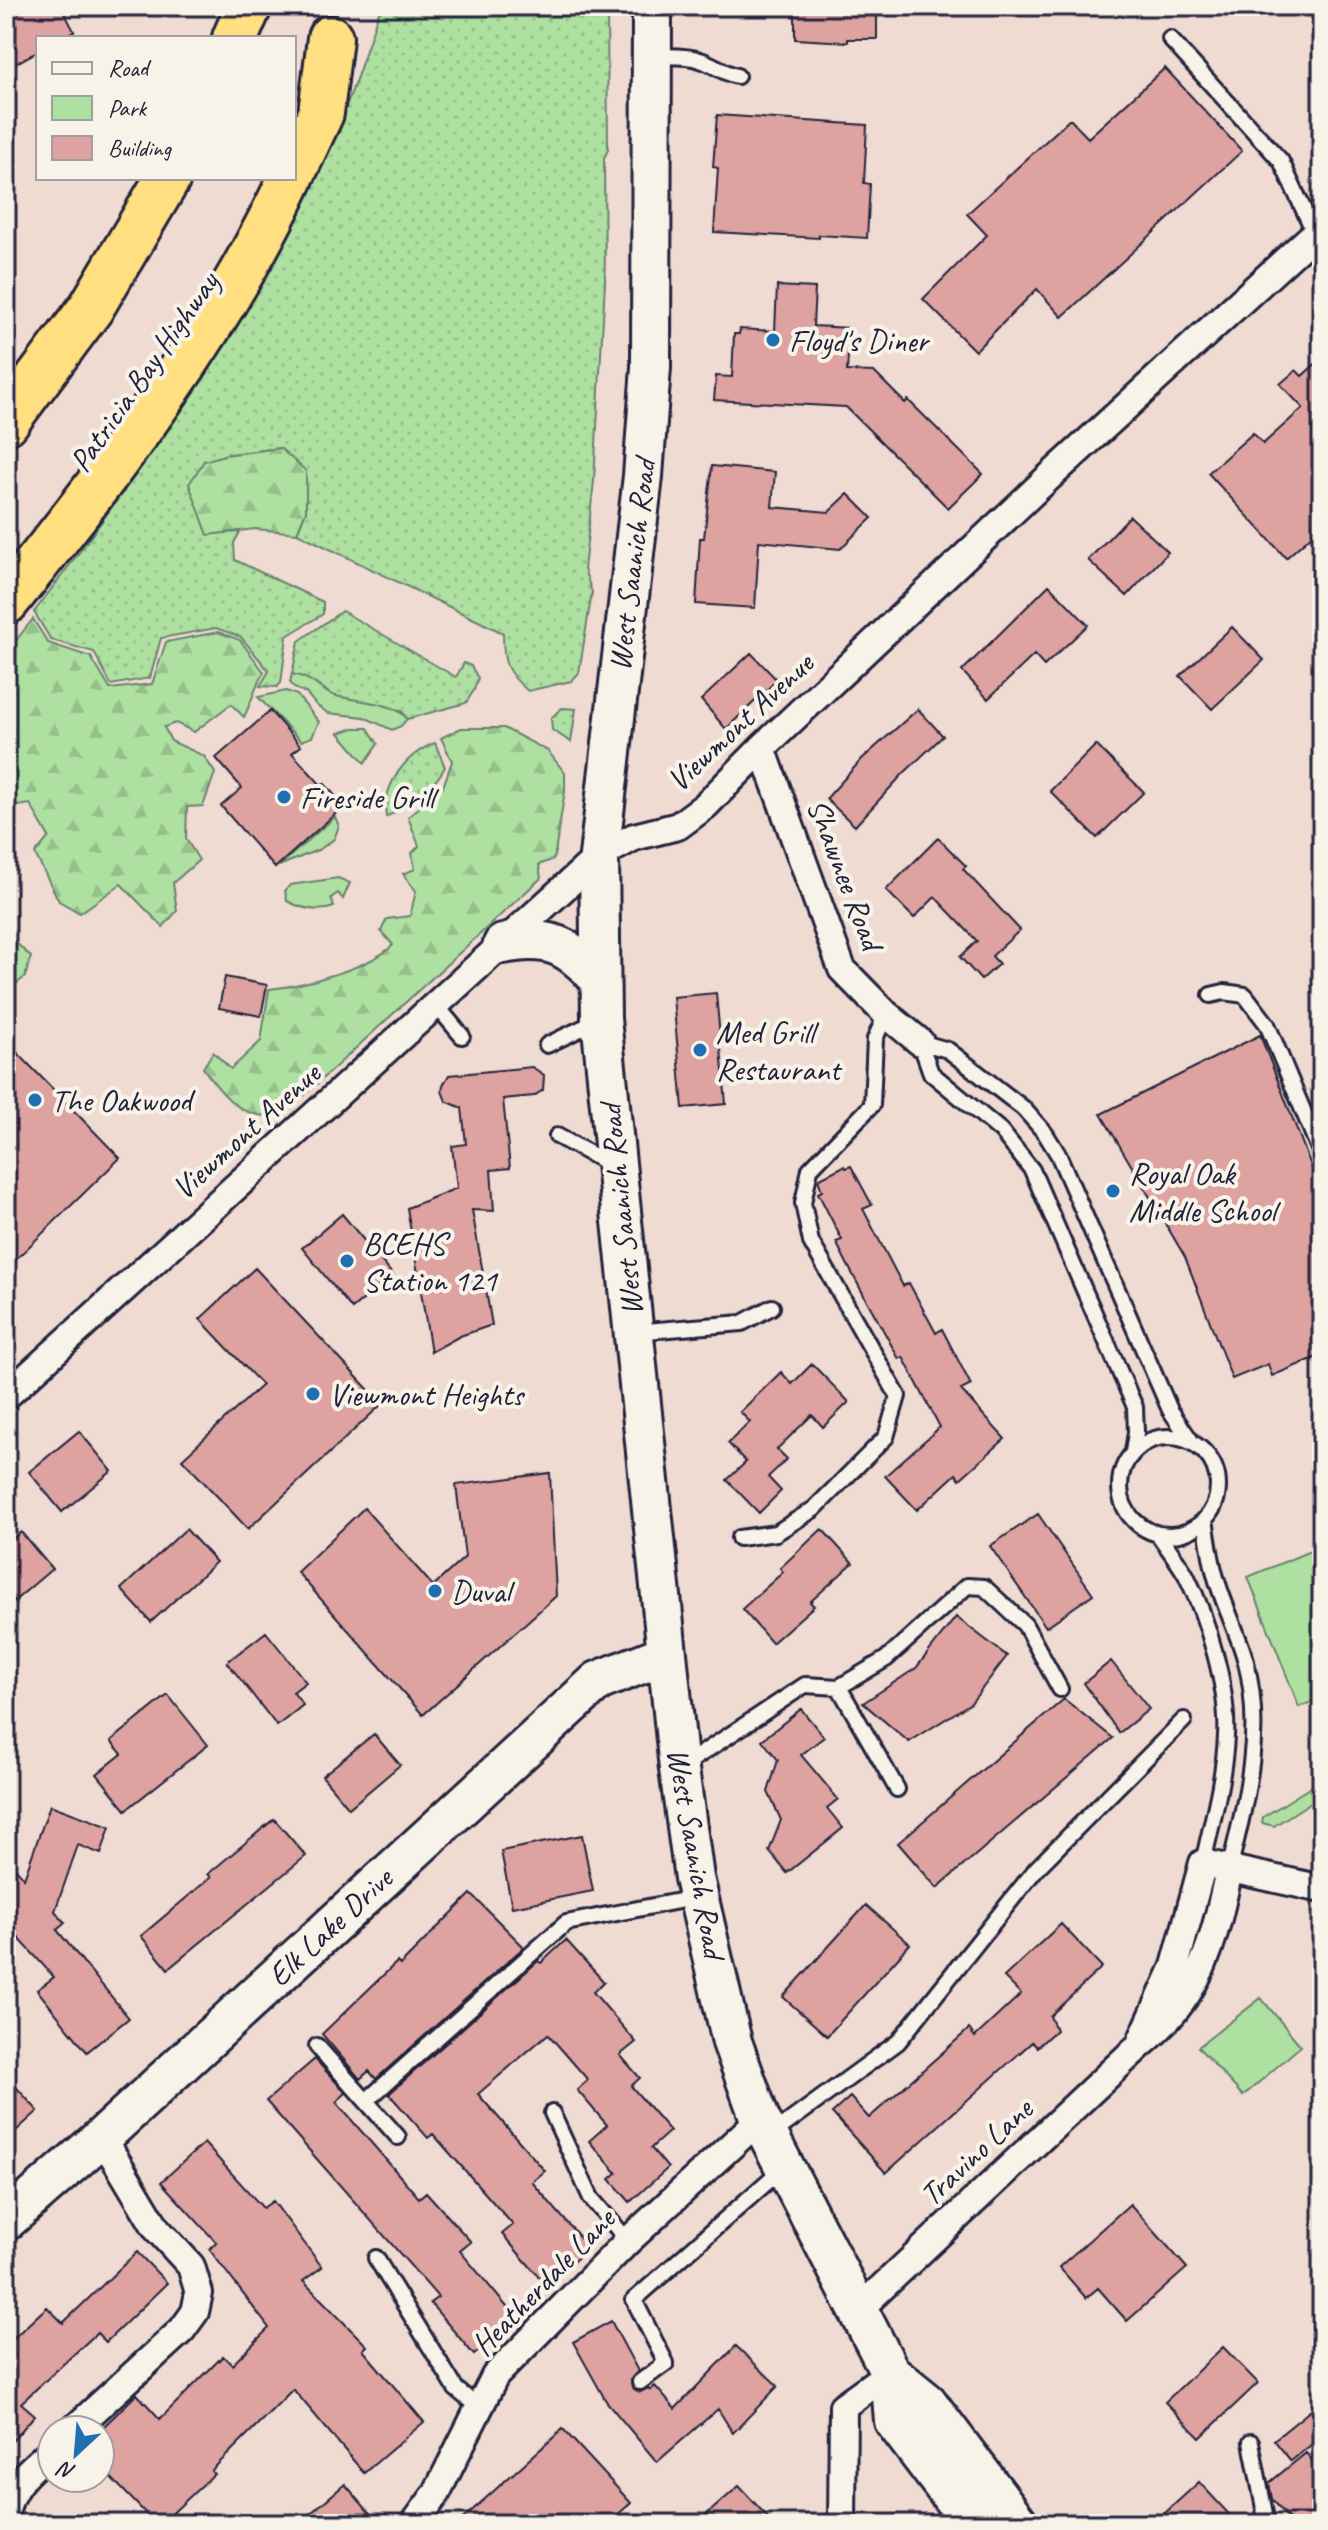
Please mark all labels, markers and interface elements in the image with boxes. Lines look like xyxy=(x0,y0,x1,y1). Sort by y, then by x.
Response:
legend xyxy=(36,36,296,180)
text: Road xyxy=(108,53,152,83)
text: Park xyxy=(108,93,148,123)
text: Building xyxy=(108,133,173,163)
street label: Patricia Bay Highway xyxy=(60,262,229,480)
place label: Floyd's Diner xyxy=(789,320,931,361)
marker: Floyd's Diner xyxy=(764,331,782,349)
street label: West Saanich Road xyxy=(599,453,666,673)
street label: Viewmont Avenue xyxy=(658,642,824,800)
place label: Fireside Grill xyxy=(300,777,440,818)
marker: Fireside Grill xyxy=(275,788,293,806)
street label: Shawnee Road xyxy=(798,793,894,959)
place label: Med Grill Restaurant xyxy=(716,1012,843,1090)
marker: Med Grill Restaurant xyxy=(691,1041,709,1059)
street label: Viewmont Avenue xyxy=(163,1052,331,1208)
place label: The Oakwood xyxy=(51,1080,196,1121)
marker: The Oakwood xyxy=(26,1091,44,1109)
street label: West Saanich Road xyxy=(589,1098,652,1318)
place label: Royal Oak Middle School xyxy=(1129,1153,1281,1231)
marker: Royal Oak Middle School xyxy=(1104,1182,1122,1200)
place label: BCEHS Station 121 xyxy=(363,1223,499,1301)
marker: BCEHS Station 121 xyxy=(338,1252,356,1270)
place label: Viewmont Heights xyxy=(329,1374,525,1415)
marker: Viewmont Heights xyxy=(304,1385,322,1403)
place label: Duval xyxy=(451,1571,516,1612)
marker: Duval xyxy=(426,1582,444,1600)
street label: West Saanich Road xyxy=(657,1745,735,1965)
street label: Elk Lake Drive xyxy=(259,1857,403,1995)
street label: Travino Lane xyxy=(911,2088,1043,2215)
street label: Heatherdale Lane xyxy=(462,2198,626,2365)
north arrow xyxy=(36,2414,116,2494)
text: N xyxy=(52,2454,80,2487)

